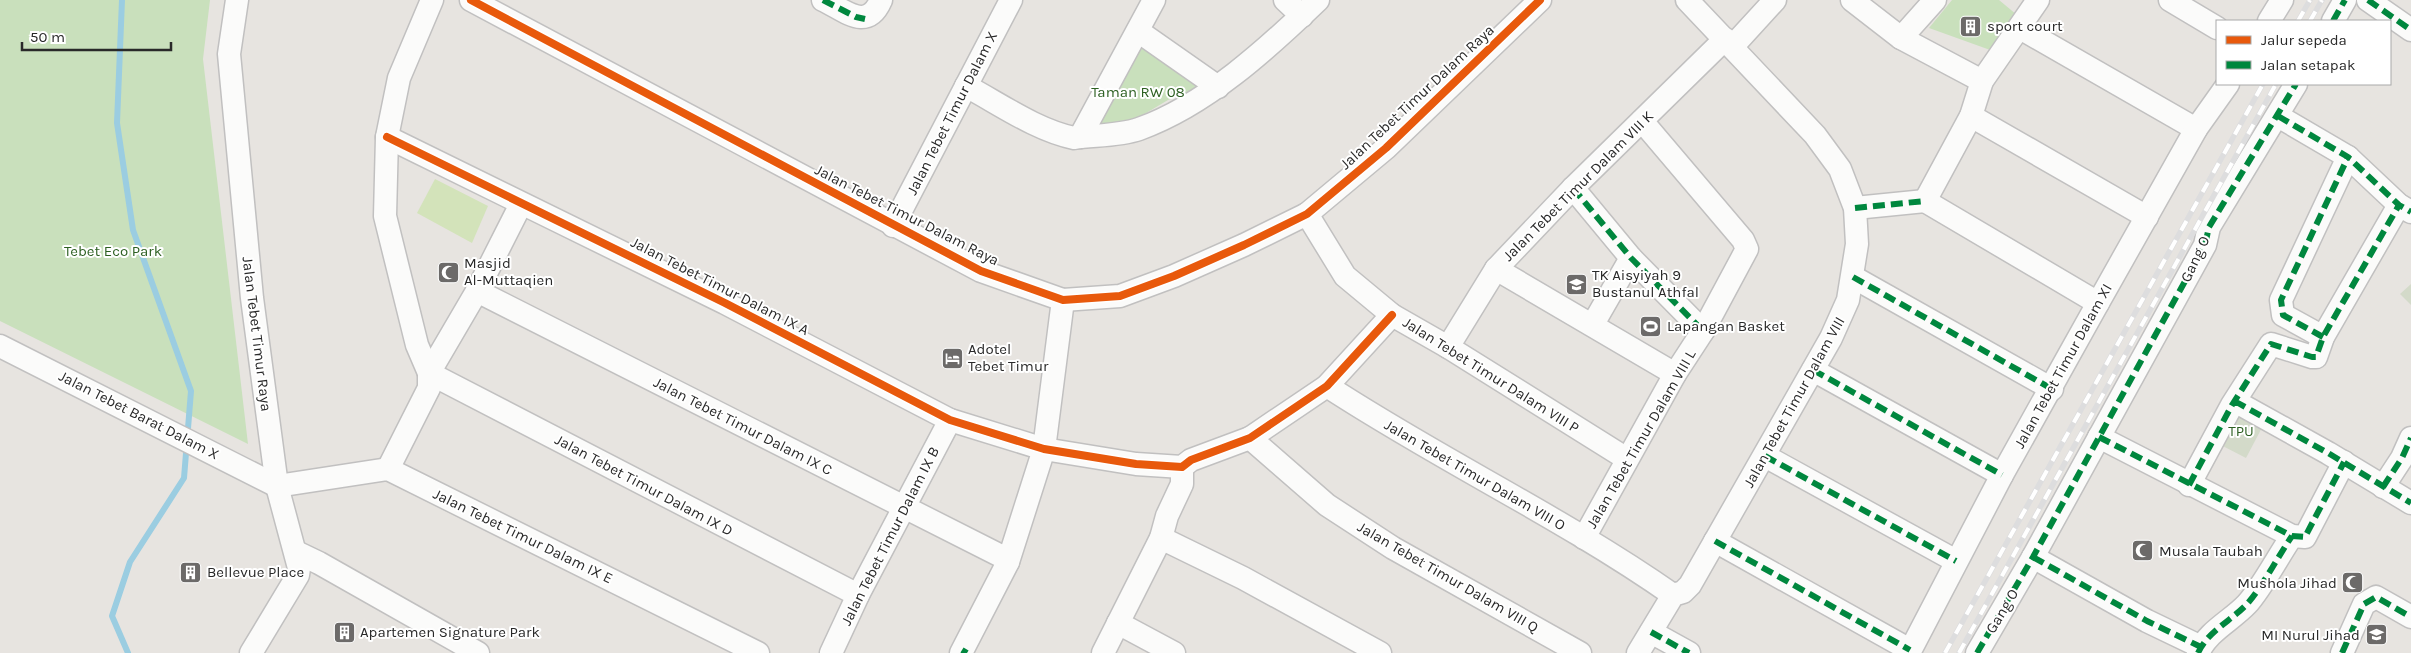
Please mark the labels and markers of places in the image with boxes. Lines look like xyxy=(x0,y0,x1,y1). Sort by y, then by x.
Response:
building icon: sport court xyxy=(1959,14,1983,38)
place label: sport court xyxy=(1987,17,2063,35)
place label: Masjid Al-Muttaqien xyxy=(464,254,553,289)
mosque icon: Masjid Al-Muttaqien xyxy=(436,260,460,284)
place label: TK Aisyiyah 9 Bustanul Athfal xyxy=(1592,266,1699,301)
school or university icon: TK Aisyiyah 9 Bustanul Athfal xyxy=(1564,272,1588,296)
sports icon: Lapangan Basket xyxy=(1639,314,1663,338)
place label: Lapangan Basket xyxy=(1667,317,1785,335)
place label: Adotel Tebet Timur xyxy=(968,340,1049,375)
hotel icon: Adotel Tebet Timur xyxy=(940,346,964,370)
mosque icon: Musala Taubah xyxy=(2131,539,2155,563)
place label: Musala Taubah xyxy=(2159,542,2263,560)
building icon: Bellevue Place xyxy=(179,560,203,584)
place label: Bellevue Place xyxy=(207,563,304,581)
mosque icon: Mushola Jihad xyxy=(2341,571,2365,595)
place label: Mushola Jihad xyxy=(2237,574,2337,592)
building icon: Apartemen Signature Park xyxy=(332,620,356,644)
place label: Apartemen Signature Park xyxy=(360,623,540,641)
school or university icon: MI Nurul Jihad xyxy=(2364,623,2388,647)
place label: MI Nurul Jihad xyxy=(2261,626,2360,644)

